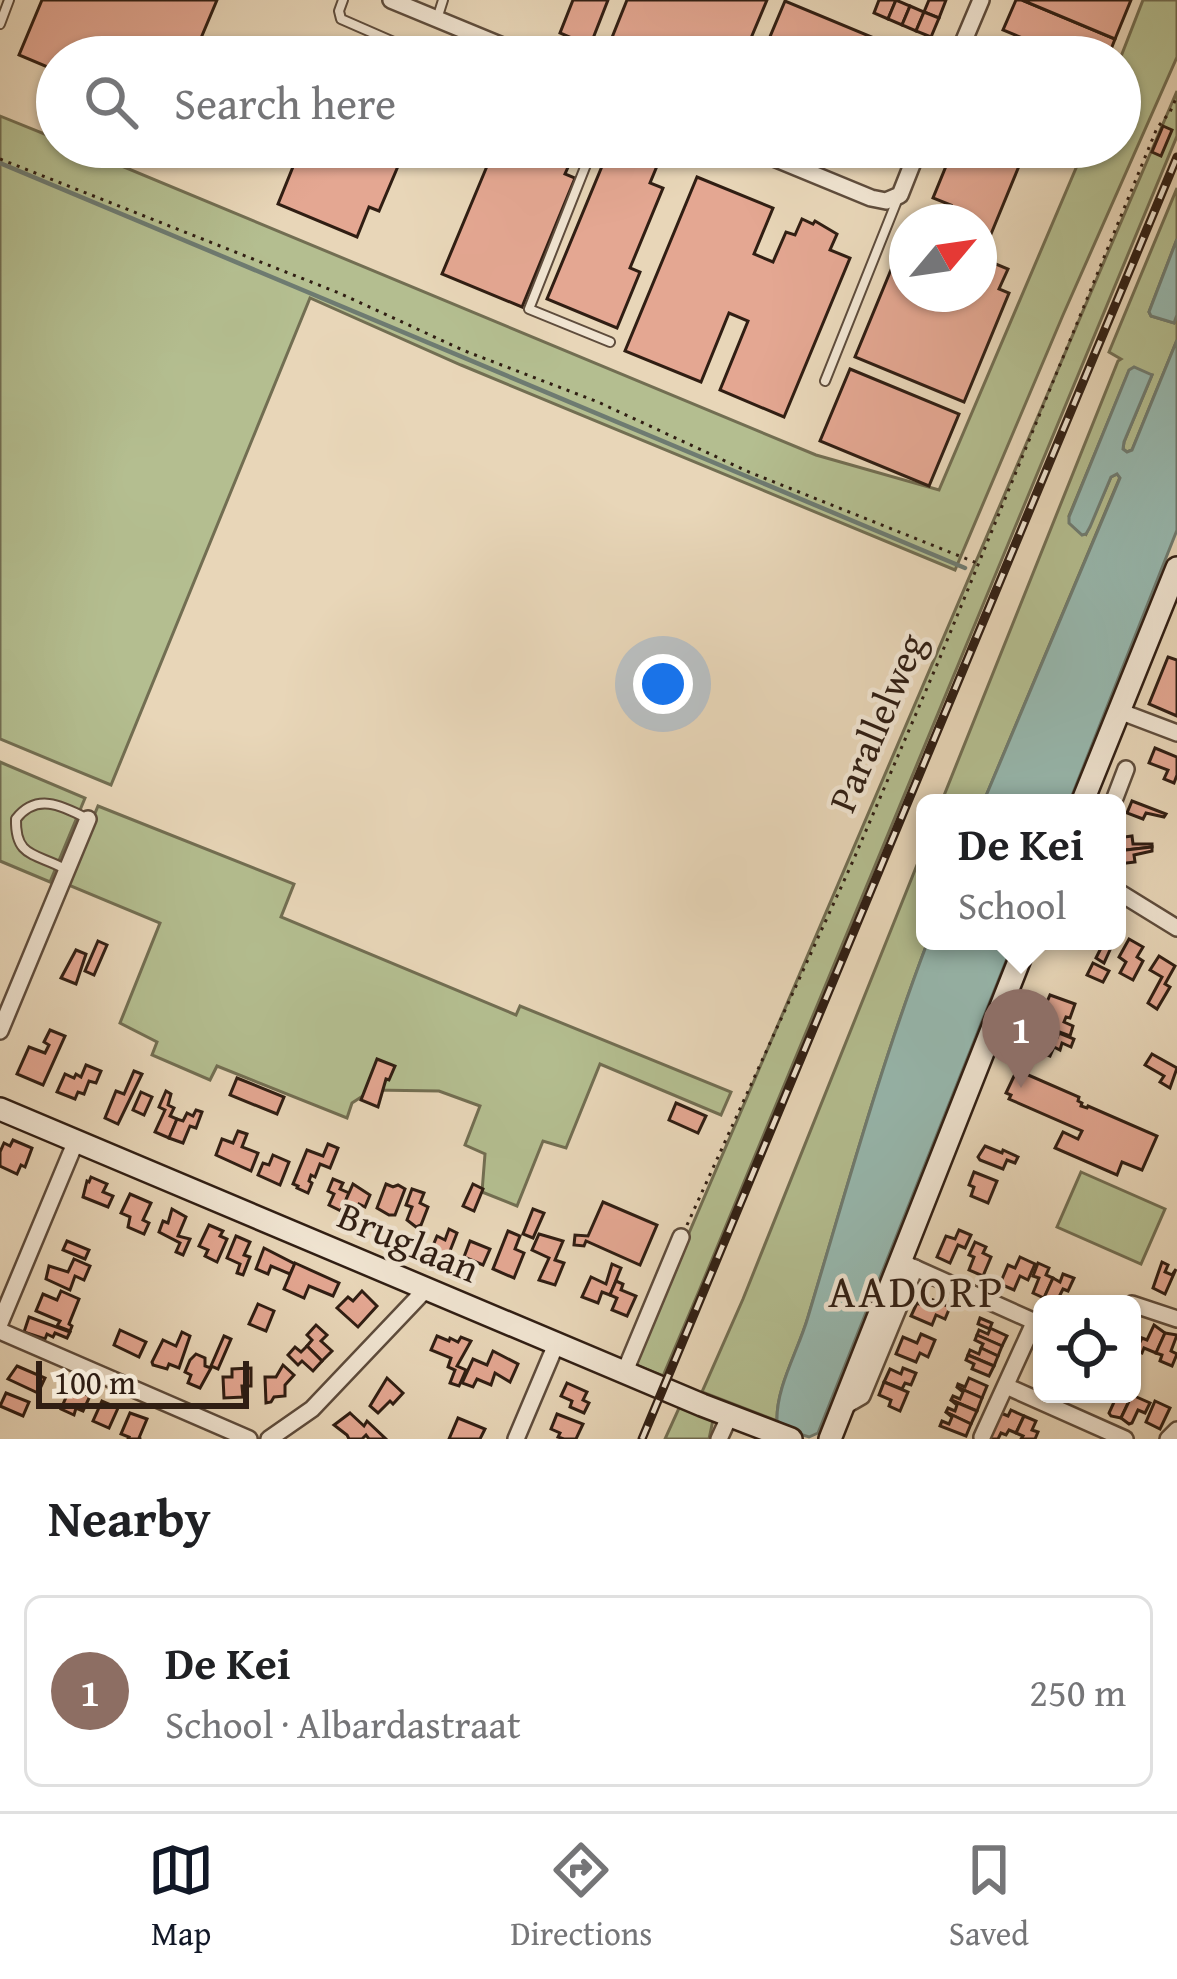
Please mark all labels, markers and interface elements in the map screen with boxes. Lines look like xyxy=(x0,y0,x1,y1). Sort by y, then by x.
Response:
search box xyxy=(36,36,1141,168)
icon: search xyxy=(78,69,144,135)
text: Search here xyxy=(174,70,396,135)
north arrow xyxy=(889,204,997,312)
street label: Parallelweg xyxy=(813,623,939,820)
your location xyxy=(633,654,693,714)
popup xyxy=(916,794,1126,950)
text: De Kei xyxy=(958,811,1084,876)
text: School xyxy=(958,876,1066,933)
pin: 1 xyxy=(982,989,1060,1088)
street label: Bruglaan xyxy=(330,1186,489,1296)
district label: AADORP xyxy=(828,1258,1006,1323)
map controls xyxy=(1033,1295,1141,1403)
button: locate xyxy=(1033,1295,1141,1403)
scale bar xyxy=(36,1355,249,1408)
text: 100 m xyxy=(54,1358,136,1406)
text: Nearby xyxy=(48,1480,211,1555)
text: De Kei xyxy=(165,1630,291,1695)
text: 1 xyxy=(80,1663,100,1720)
text: 250 m xyxy=(1029,1663,1126,1720)
text: School · Albardastraat xyxy=(165,1695,521,1752)
tab: Map xyxy=(148,1837,214,1957)
tab: Directions xyxy=(511,1837,652,1957)
tab: Saved xyxy=(949,1837,1029,1957)

